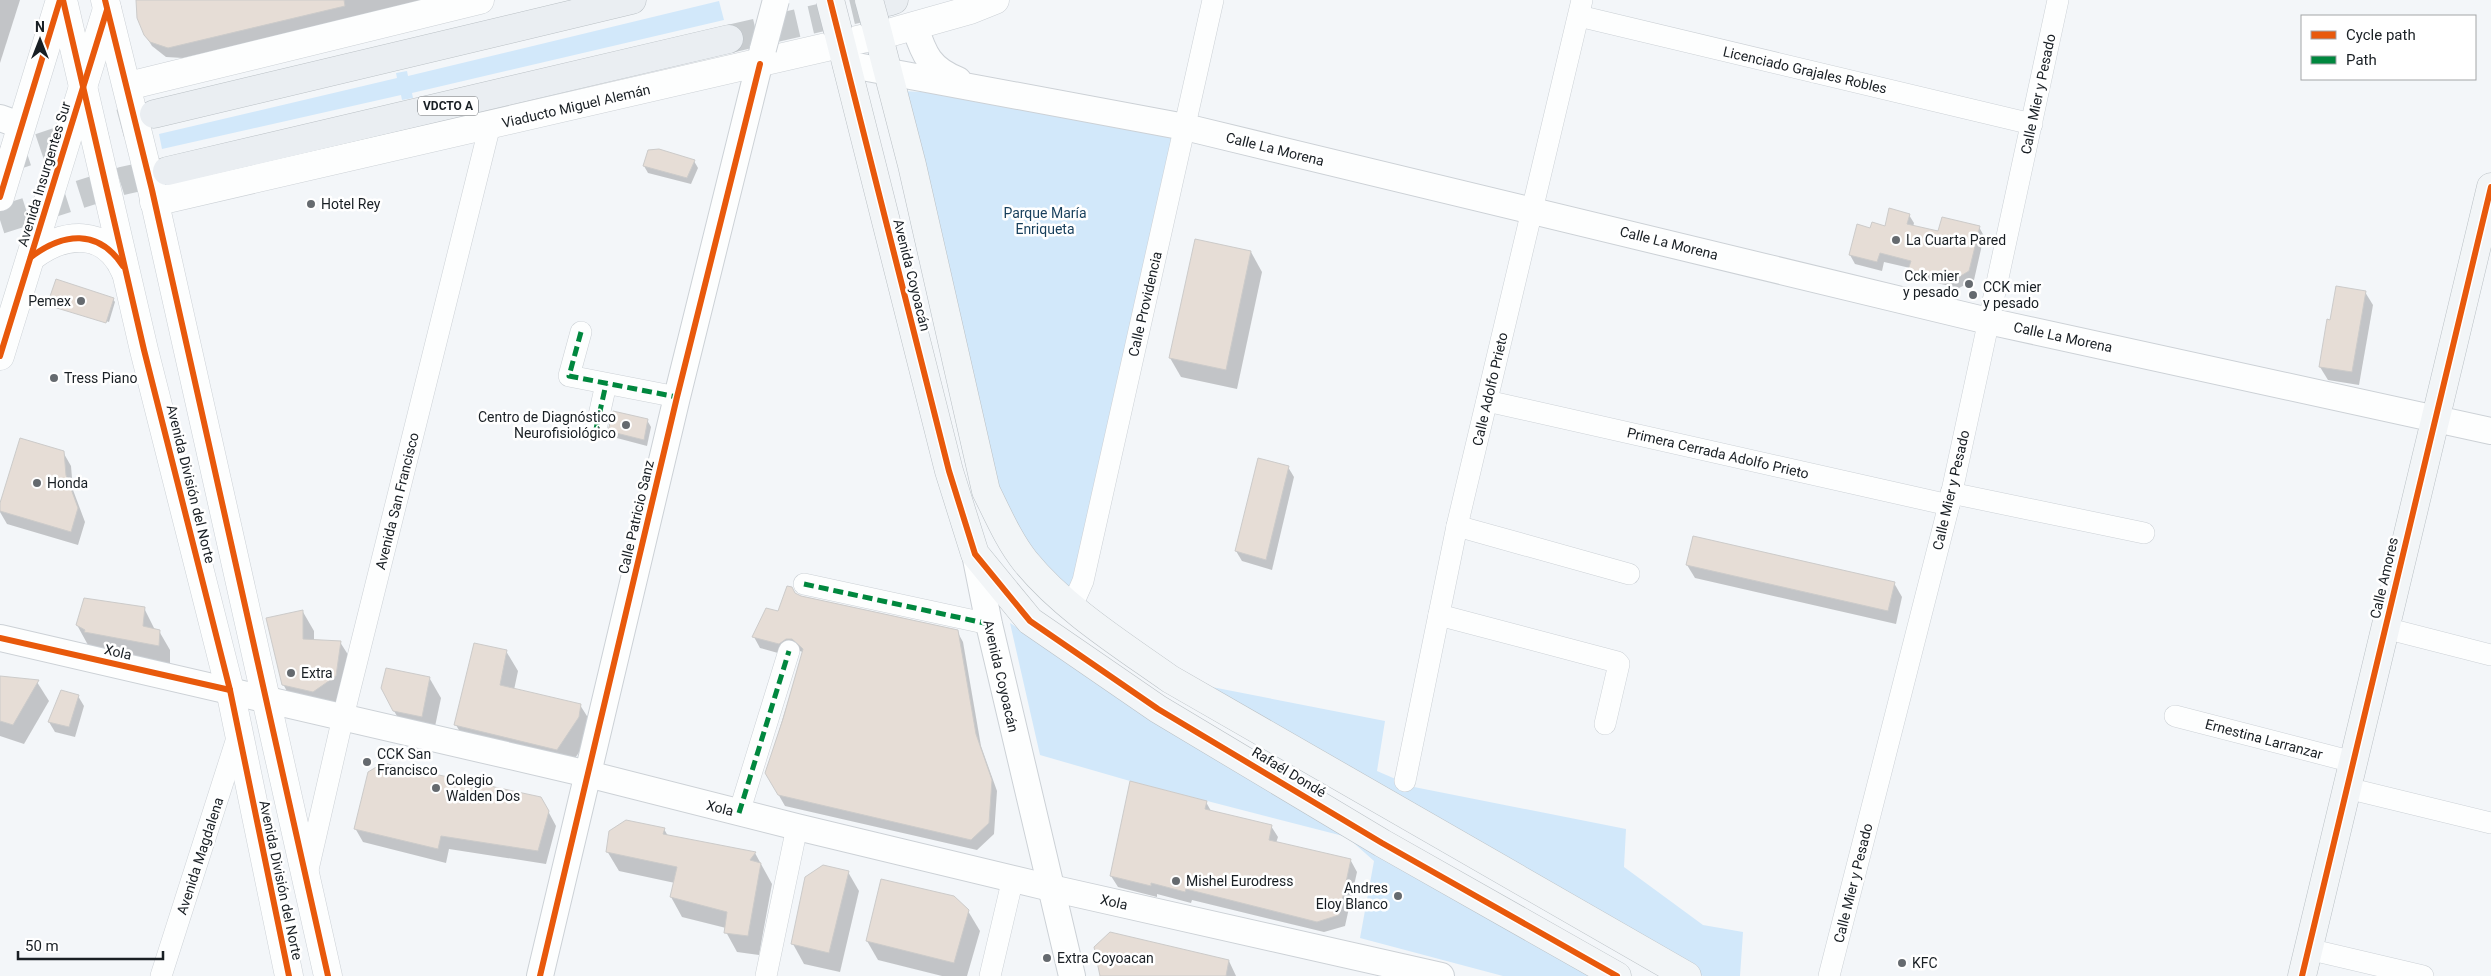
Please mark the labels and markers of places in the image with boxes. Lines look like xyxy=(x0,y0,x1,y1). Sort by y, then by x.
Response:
place label: Hotel Rey xyxy=(321,196,381,212)
marker: Hotel Rey xyxy=(305,198,317,210)
place label: La Cuarta Pared xyxy=(1906,232,2006,248)
marker: La Cuarta Pared xyxy=(1890,234,1902,246)
place label: Cck mier y pesado xyxy=(1903,268,1959,300)
marker: Cck mier y pesado xyxy=(1963,278,1975,290)
place label: CCK mier y pesado xyxy=(1983,279,2042,311)
marker: CCK mier y pesado xyxy=(1967,289,1979,301)
place label: Pemex xyxy=(28,293,71,309)
marker: Pemex xyxy=(75,295,87,307)
place label: Tress Piano xyxy=(64,370,137,386)
marker: Tress Piano xyxy=(48,372,60,384)
place label: Centro de Diagnóstico Neurofisiológico xyxy=(478,409,616,441)
marker: Centro de Diagnóstico Neurofisiológico xyxy=(620,419,632,431)
place label: Honda xyxy=(47,475,88,491)
marker: Honda xyxy=(31,477,43,489)
place label: Extra xyxy=(301,665,333,681)
marker: Extra xyxy=(285,667,297,679)
place label: CCK San Francisco xyxy=(377,746,438,778)
marker: CCK San Francisco xyxy=(361,756,373,768)
place label: Colegio Walden Dos xyxy=(446,772,520,804)
marker: Colegio Walden Dos xyxy=(430,782,442,794)
place label: Mishel Eurodress xyxy=(1186,873,1293,889)
marker: Mishel Eurodress xyxy=(1170,875,1182,887)
place label: Andres Eloy Blanco xyxy=(1316,880,1388,912)
marker: Andres Eloy Blanco xyxy=(1392,890,1404,902)
place label: Extra Coyoacan xyxy=(1057,950,1154,966)
marker: Extra Coyoacan xyxy=(1041,952,1053,964)
place label: KFC xyxy=(1912,955,1938,971)
marker: KFC xyxy=(1896,957,1908,969)

